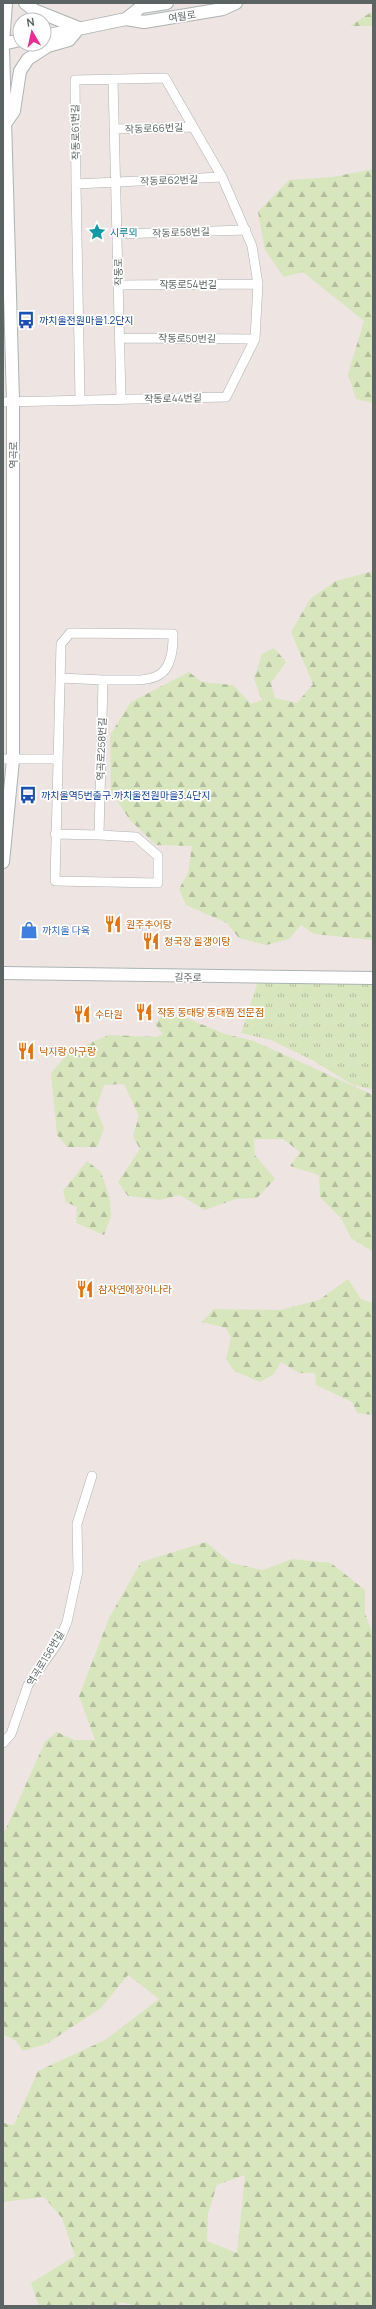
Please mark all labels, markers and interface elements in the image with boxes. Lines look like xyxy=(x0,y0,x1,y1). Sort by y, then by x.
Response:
street label: 여월로 xyxy=(167,7,197,25)
north arrow xyxy=(12,12,52,52)
text: N xyxy=(25,14,36,30)
street label: 작동로61번길 xyxy=(68,104,82,160)
street label: 작동로66번길 xyxy=(125,120,183,136)
street label: 작동로62번길 xyxy=(140,172,198,188)
place icon: 시루뫼 xyxy=(87,222,107,242)
street label: 작동로58번길 xyxy=(152,224,210,240)
place label: 시루뫼 xyxy=(110,225,138,239)
street label: 작동로 xyxy=(111,258,125,286)
street label: 작동로54번길 xyxy=(159,277,217,291)
bus stop icon: 까치울전원마을1.2단지 xyxy=(16,310,36,330)
place label: 까치울전원마을1.2단지 xyxy=(39,313,134,327)
street label: 작동로50번길 xyxy=(158,330,216,346)
street label: 작동로44번길 xyxy=(144,390,202,406)
street label: 역곡로 xyxy=(6,441,20,469)
street label: 역곡로258번길 xyxy=(93,717,109,781)
bus stop icon: 까치울역5번출구.까치울전원마을3.4단지 xyxy=(18,785,38,805)
place label: 까치울역5번출구.까치울전원마을3.4단지 xyxy=(41,788,210,802)
restaurant icon: 원주추어탕 xyxy=(103,914,123,934)
place label: 원주추어탕 xyxy=(126,917,172,931)
shop icon: 까치울 다육 xyxy=(19,920,39,940)
place label: 까치울 다육 xyxy=(42,923,90,937)
restaurant icon: 청국장 올갱이탕 xyxy=(141,931,161,951)
place label: 청국장 올갱이탕 xyxy=(164,934,230,948)
street label: 길주로 xyxy=(174,970,202,984)
restaurant icon: 작동 동태탕 동태찜 전문점 xyxy=(134,1002,154,1022)
restaurant icon: 수타원 xyxy=(72,1004,92,1024)
place label: 작동 동태탕 동태찜 전문점 xyxy=(157,1005,264,1019)
place label: 수타원 xyxy=(95,1007,123,1021)
restaurant icon: 낙지랑 아구랑 xyxy=(16,1041,36,1061)
place label: 낙지랑 아구랑 xyxy=(39,1044,96,1058)
restaurant icon: 참자연에장어나라 xyxy=(75,1279,95,1299)
place label: 참자연에장어나라 xyxy=(98,1282,172,1296)
street label: 역곡로156번길 xyxy=(23,1628,67,1688)

